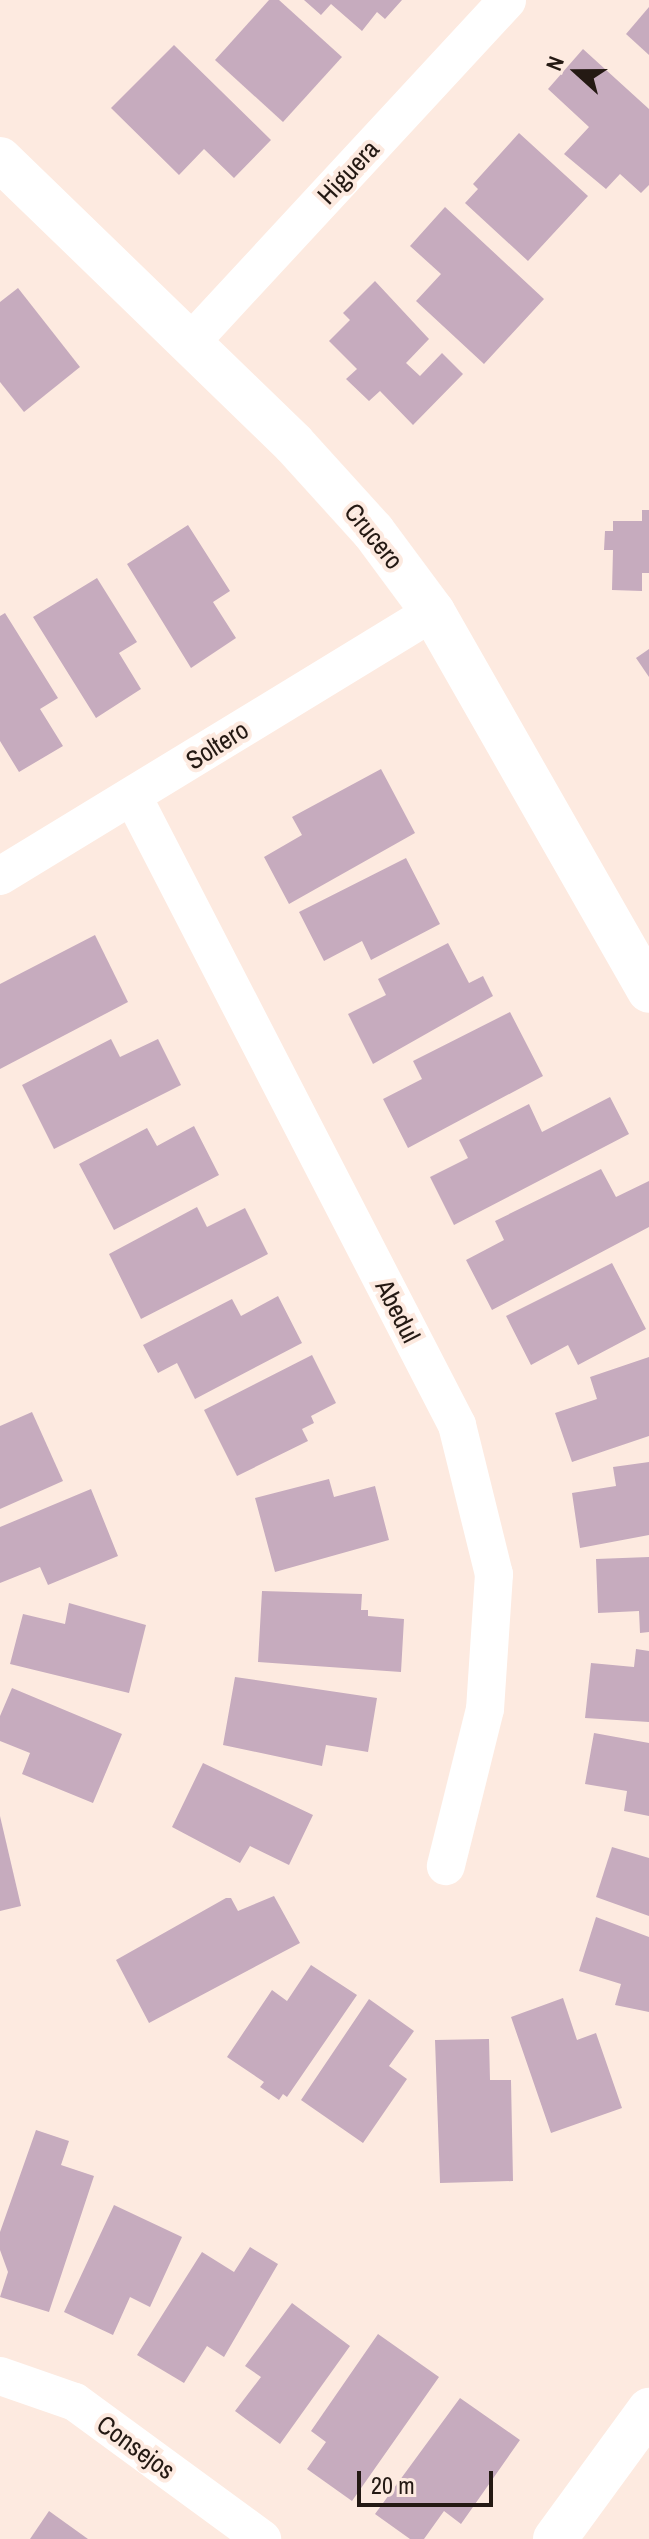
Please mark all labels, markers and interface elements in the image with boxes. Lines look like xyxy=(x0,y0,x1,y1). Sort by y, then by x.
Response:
north arrow xyxy=(537,32,617,112)
text: N xyxy=(538,52,571,75)
street label: Higuera xyxy=(311,134,385,210)
street label: Crucero xyxy=(338,497,410,575)
street label: Soltero xyxy=(180,714,254,776)
street label: Abedul xyxy=(369,1274,427,1348)
street label: Consejos xyxy=(91,2408,181,2486)
scale bar xyxy=(361,2455,497,2505)
text: 20 m xyxy=(371,2469,415,2501)

